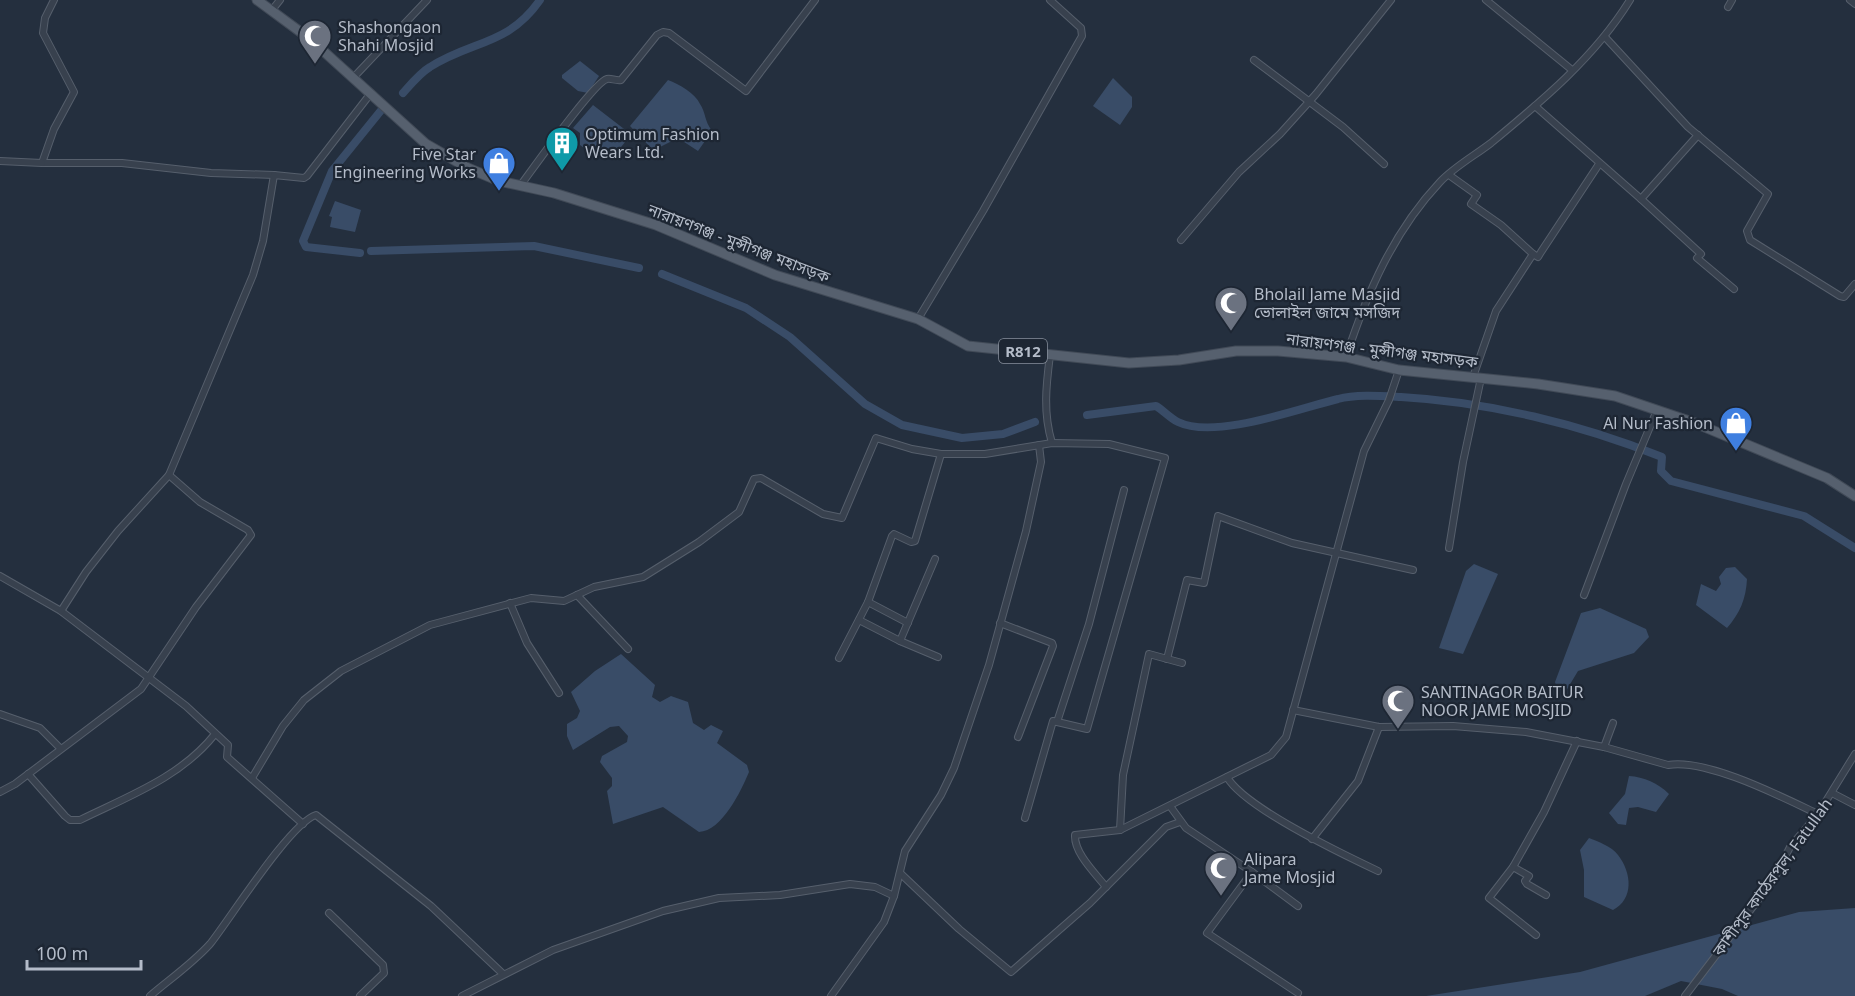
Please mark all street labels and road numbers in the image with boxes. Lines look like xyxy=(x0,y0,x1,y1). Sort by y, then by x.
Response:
street label: নারায়ণগঞ্জ - মুন্সীগঞ্জ মহাসড়ক xyxy=(644,198,834,288)
street label: নারায়ণগঞ্জ - মুন্সীগঞ্জ মহাসড়ক xyxy=(1284,327,1480,373)
road number: R812 xyxy=(999,339,1047,363)
street label: কাশীপুর কাঠেরপুল, Fatullah xyxy=(1707,794,1837,961)

